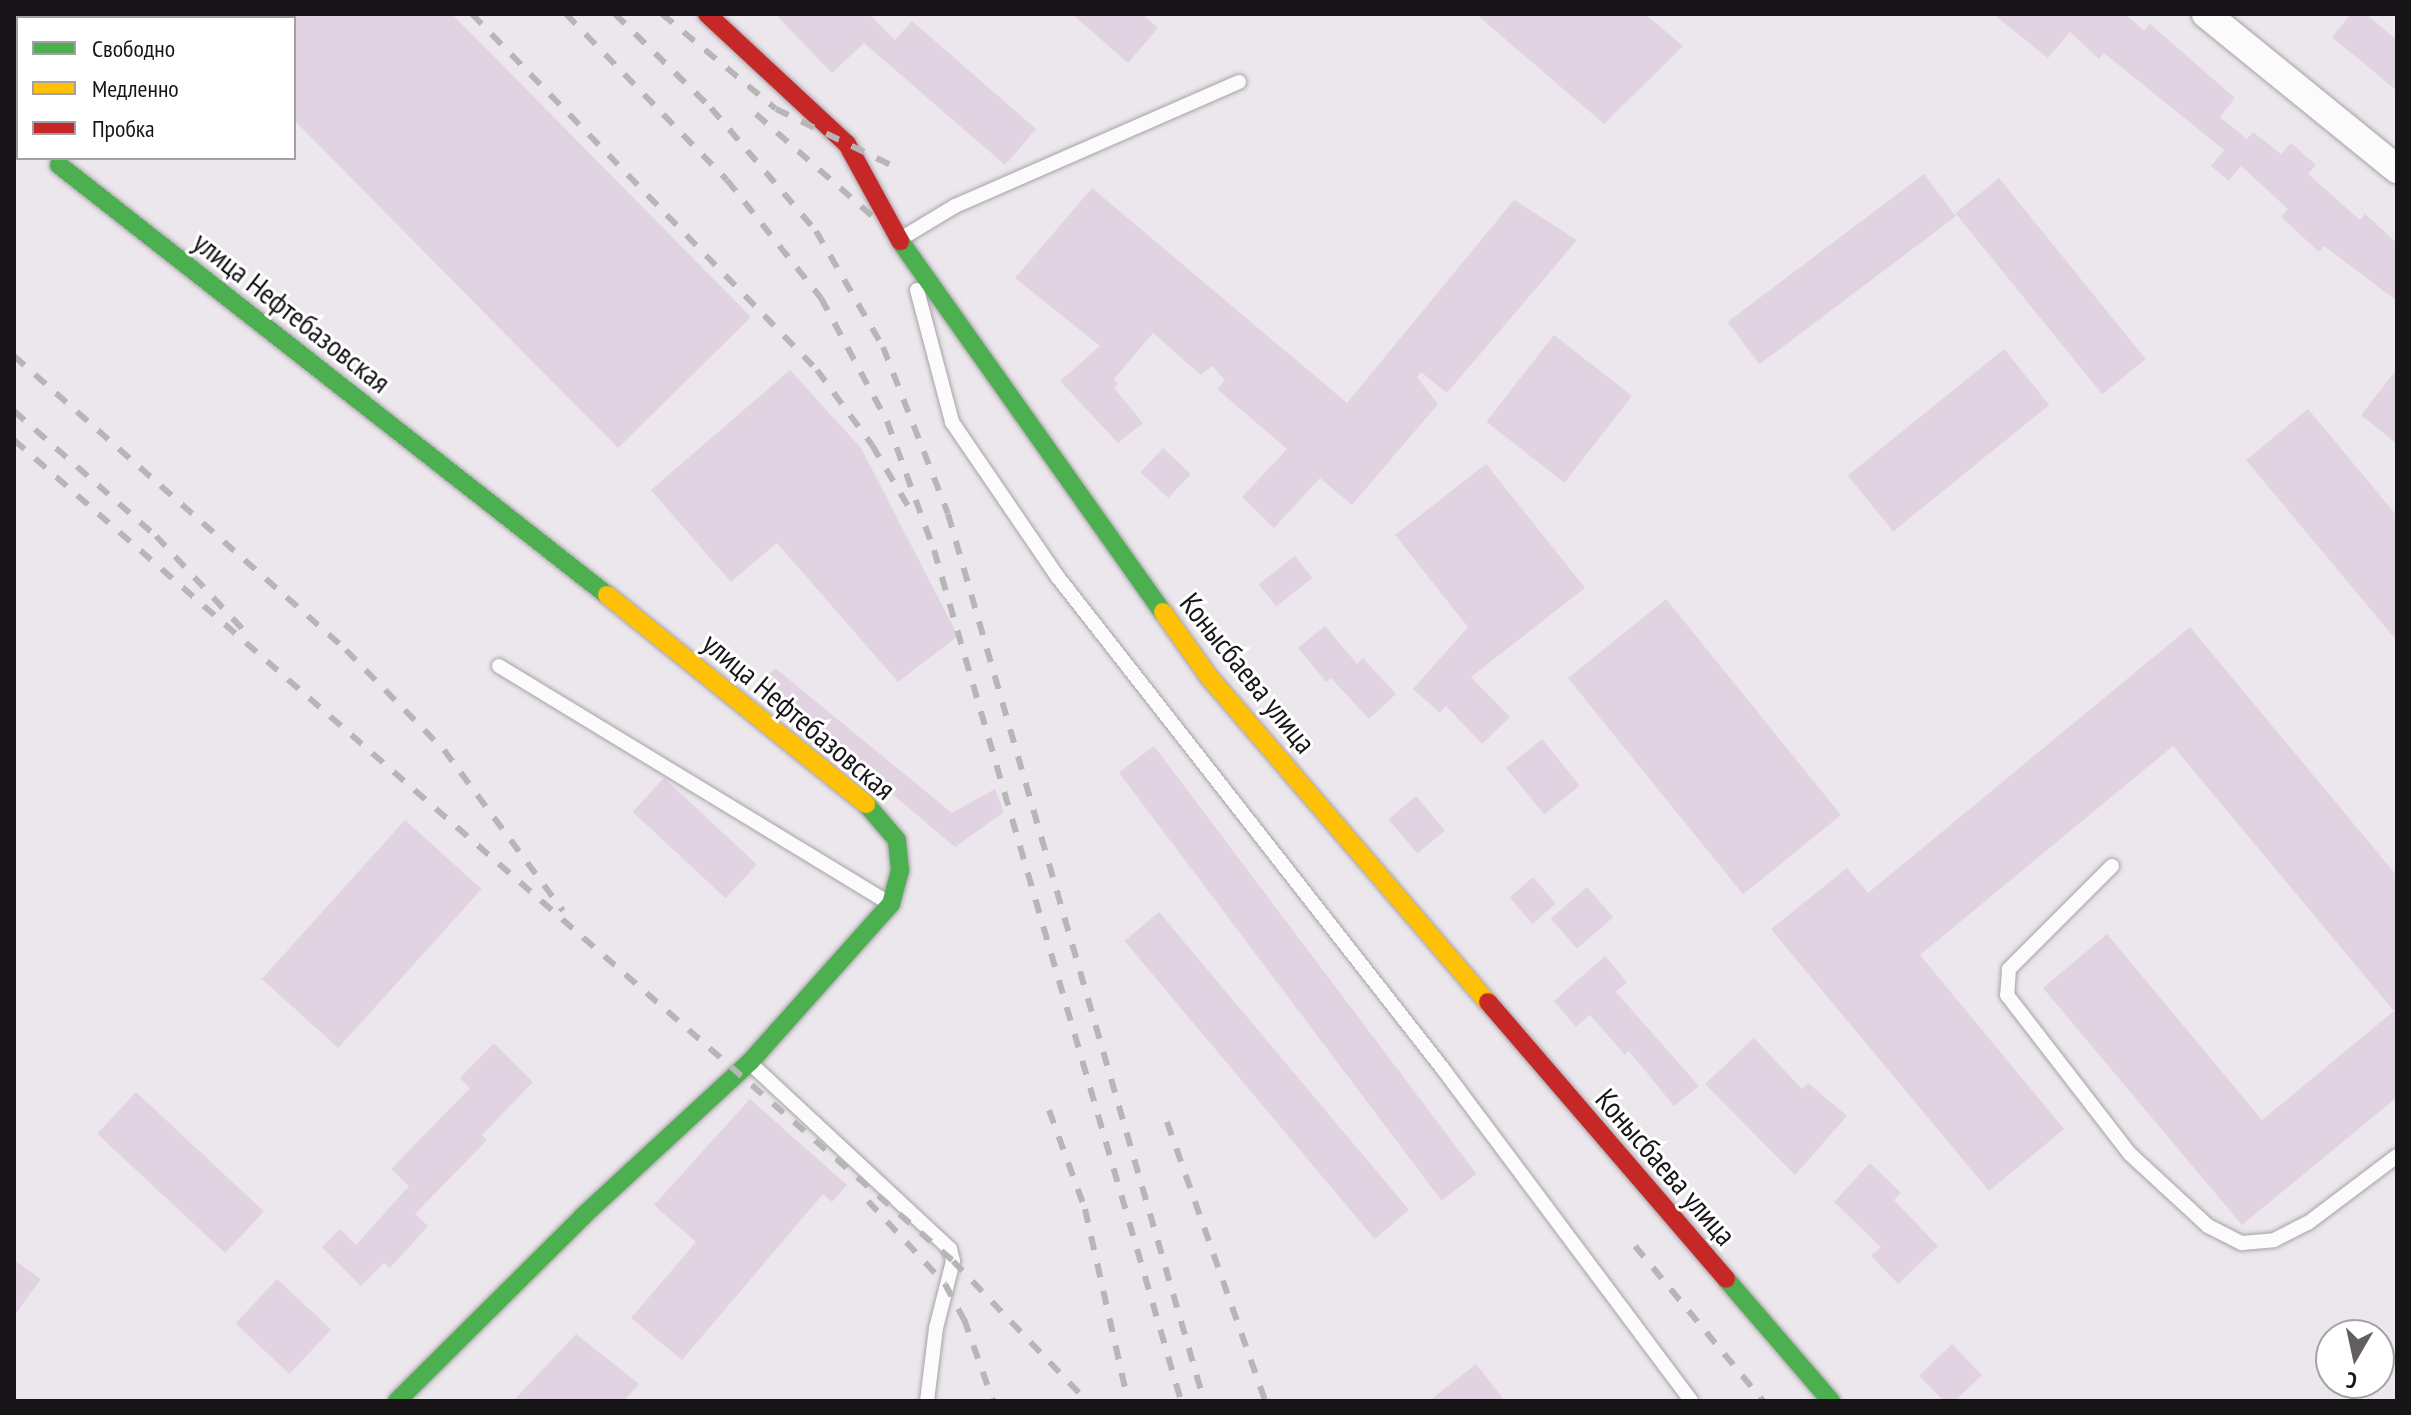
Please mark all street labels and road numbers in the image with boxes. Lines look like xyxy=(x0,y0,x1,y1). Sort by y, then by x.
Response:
street label: улица Нефтебазовская xyxy=(186,224,398,400)
street label: Конысбаева улица xyxy=(1173,586,1323,760)
street label: улица Нефтебазовская xyxy=(695,625,903,807)
street label: Конысбаева улица xyxy=(1588,1081,1744,1253)

